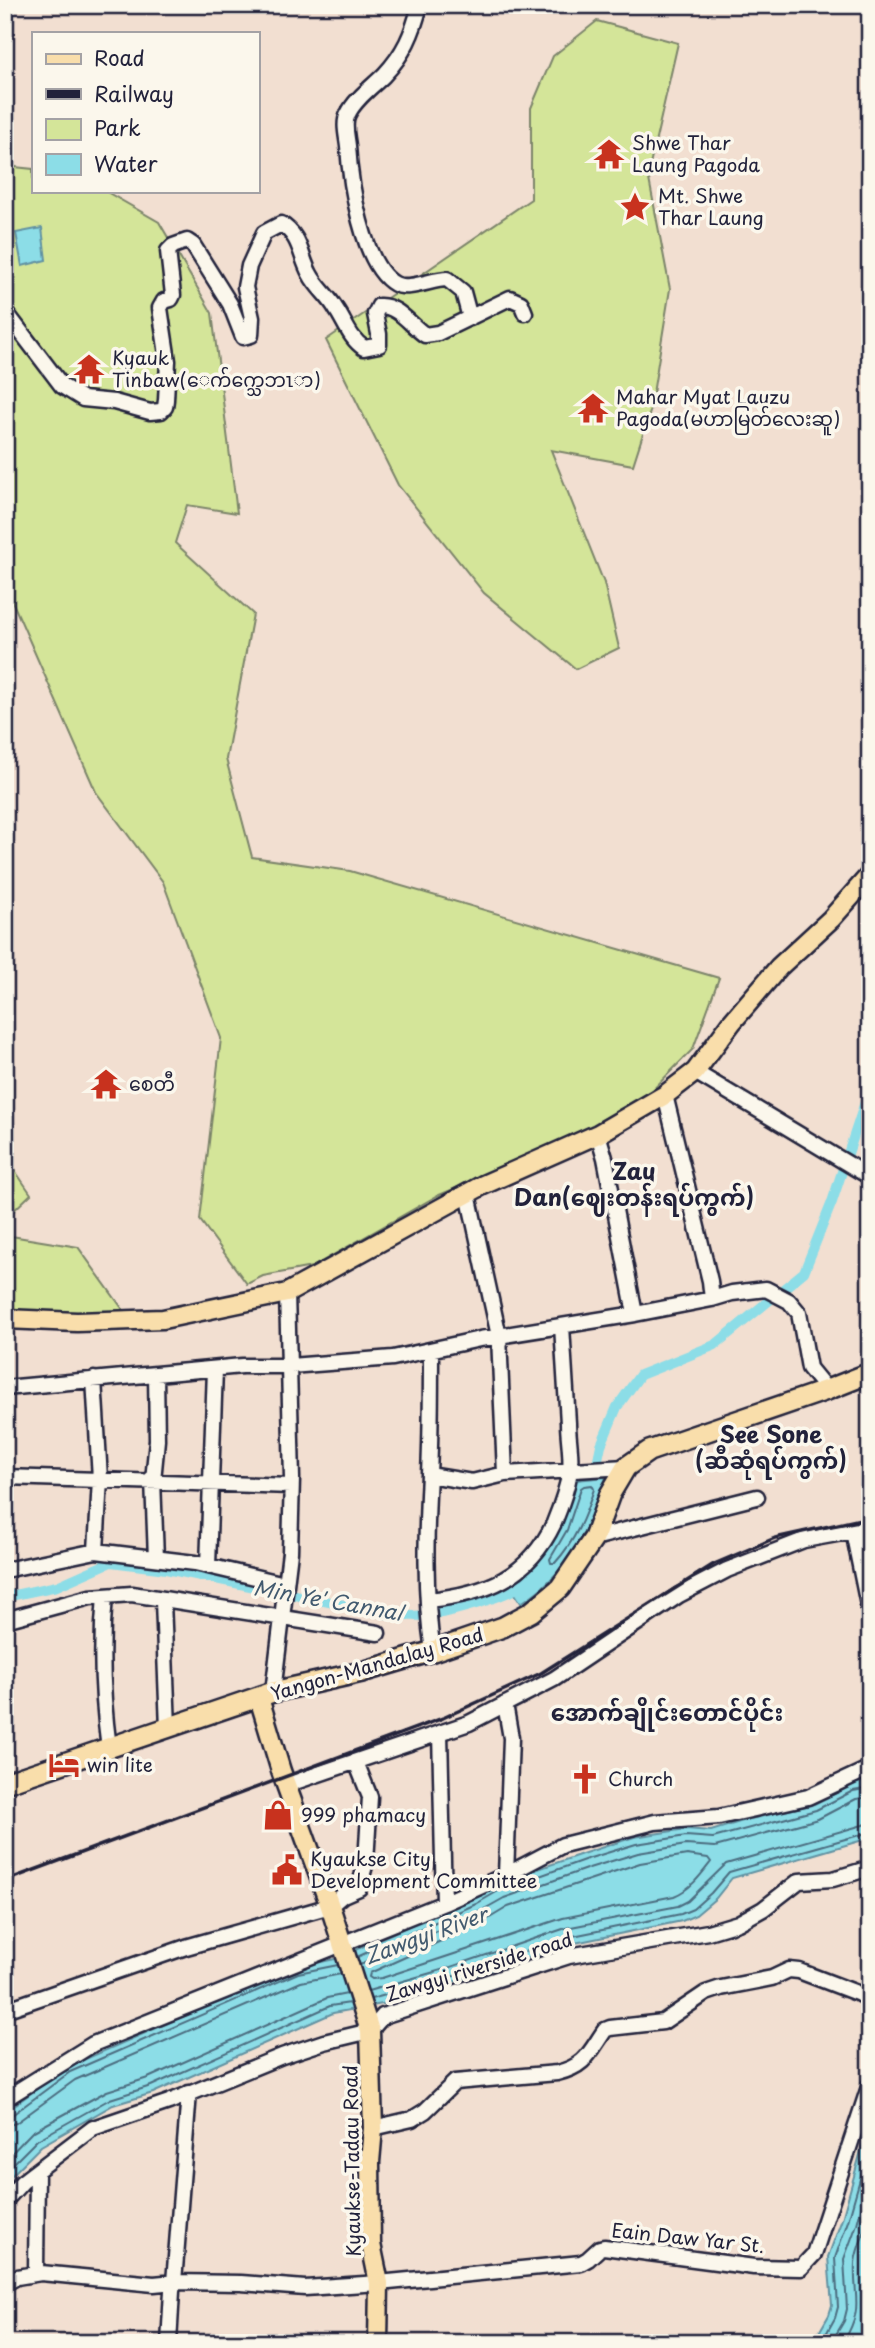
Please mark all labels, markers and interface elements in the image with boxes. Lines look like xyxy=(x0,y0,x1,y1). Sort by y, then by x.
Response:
legend xyxy=(32,32,259,192)
text: Road xyxy=(94,41,145,73)
text: Railway xyxy=(94,77,174,109)
text: Park xyxy=(94,111,141,143)
place label: Shwe Thar Laung Pagoda xyxy=(632,128,760,178)
temple icon: Shwe Thar Laung Pagoda xyxy=(592,137,626,171)
text: Water xyxy=(94,147,158,179)
place label: Mt. Shwe Thar Laung xyxy=(658,181,764,231)
place icon: Mt. Shwe Thar Laung xyxy=(618,190,652,224)
place label: Kyauk Tinbaw(ေက်က္သေဘၤာ) xyxy=(112,343,321,396)
temple icon: Kyauk Tinbaw(ေက်က္သေဘၤာ) xyxy=(72,352,106,386)
place label: Mahar Myat Layzu Pagoda(မဟာမြတ်လေးဆူ) xyxy=(616,382,840,436)
temple icon: Mahar Myat Layzu Pagoda(မဟာမြတ်လေးဆူ) xyxy=(576,391,610,425)
temple icon: စေတီ xyxy=(89,1067,123,1101)
place label: စေတီ xyxy=(129,1069,175,1097)
district label: Zay Dan(ဈေးတန်းရပ်ကွက်) xyxy=(514,1153,754,1217)
district label: See Sone (ဆီဆုံရပ်ကွက်) xyxy=(695,1416,847,1480)
water label: Min Ye' Cannal xyxy=(251,1570,408,1628)
street label: Yangon-Mandalay Road xyxy=(267,1619,486,1707)
district label: အောက်ချိုင်းတောင်ပိုင်း xyxy=(551,1694,783,1733)
hotel icon: win lite xyxy=(47,1748,81,1782)
place label: win lite xyxy=(87,1750,153,1778)
church icon: Church xyxy=(568,1762,602,1796)
place label: Church xyxy=(608,1764,673,1792)
shop icon: 999 phamacy xyxy=(261,1798,295,1832)
place label: 999 phamacy xyxy=(301,1800,426,1828)
place label: Kyaukse City Development Committee xyxy=(310,1844,537,1894)
public building icon: Kyaukse City Development Committee xyxy=(270,1853,304,1887)
water label: Zawgyi River xyxy=(359,1896,494,1971)
street label: Zawgyi riverside road xyxy=(382,1924,576,2008)
street label: Kyaukse-Tadau Road xyxy=(335,2065,367,2257)
street label: Eain Daw Yar St. xyxy=(610,2215,766,2259)

